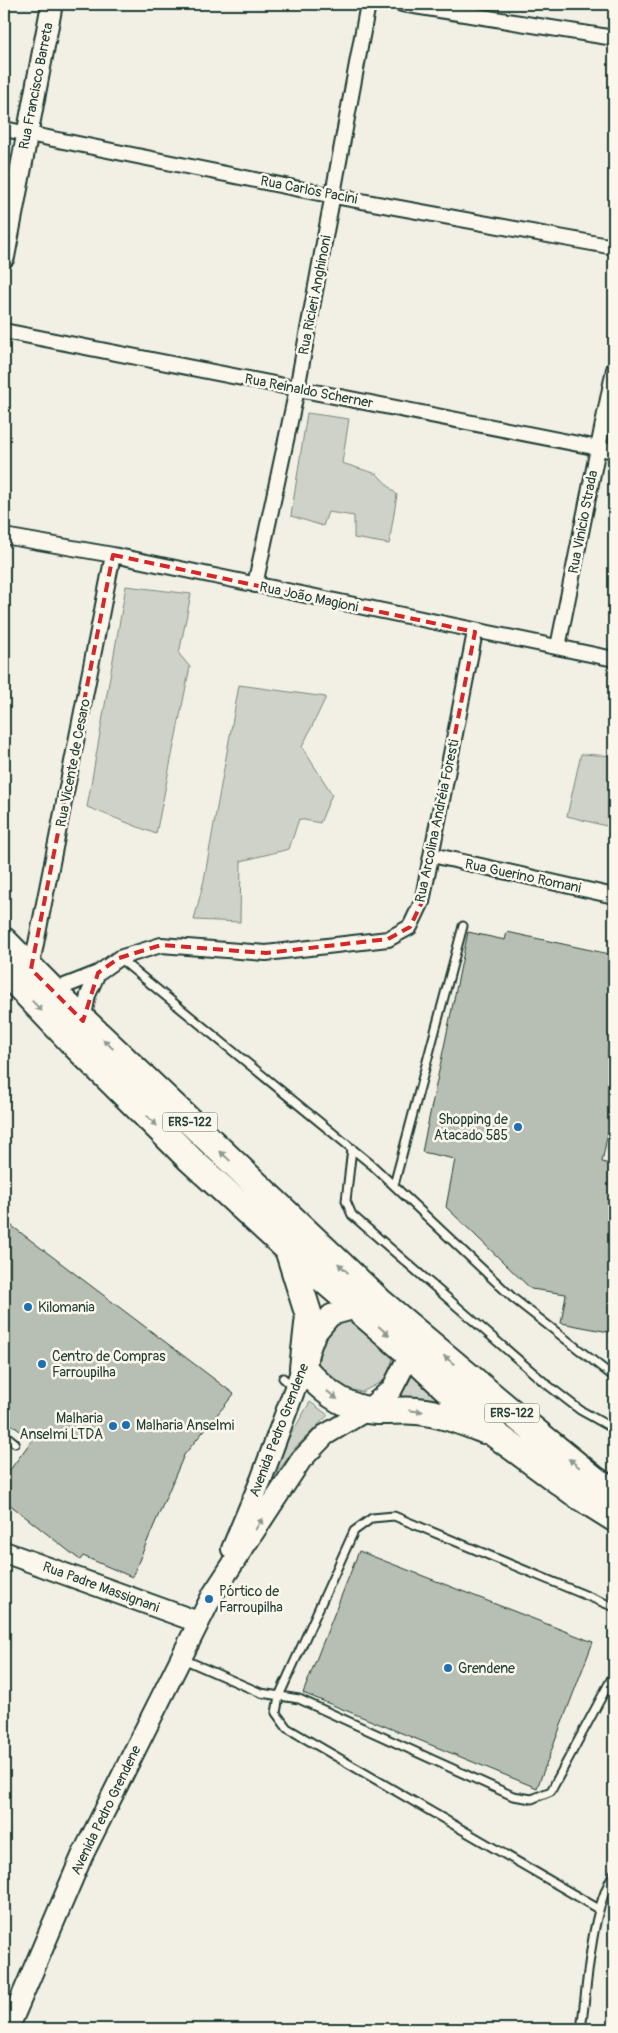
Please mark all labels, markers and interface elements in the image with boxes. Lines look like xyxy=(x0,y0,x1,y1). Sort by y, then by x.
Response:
street label: Rua Francisco Barreta xyxy=(15,21,57,151)
street label: Rua Carlos Pacini xyxy=(259,172,359,208)
street label: Rua Ricieri Anghinoni xyxy=(295,233,335,356)
street label: Rua Reinaldo Scherner xyxy=(243,370,375,412)
street label: Rua Vinicio Strada xyxy=(565,469,601,575)
street label: Rua João Magioni xyxy=(258,578,360,616)
street label: Rua Vicente de Cesaro xyxy=(52,697,94,829)
street label: Rua Arcolina Andréia Foresti xyxy=(411,737,463,904)
street label: Rua Guerino Romani xyxy=(463,855,583,897)
one-way arrow xyxy=(31,1000,43,1012)
one-way arrow xyxy=(102,1038,114,1050)
place label: Shopping de Atacado 585 xyxy=(434,1111,508,1144)
road number: ERS-122 xyxy=(162,1112,218,1132)
one-way arrow xyxy=(145,1115,157,1127)
marker: Shopping de Atacado 585 xyxy=(512,1121,524,1133)
one-way arrow xyxy=(220,1150,232,1162)
one-way arrow xyxy=(338,1262,350,1274)
place label: Kilomania xyxy=(38,1299,95,1316)
marker: Kilomania xyxy=(22,1301,34,1313)
one-way arrow xyxy=(377,1325,389,1337)
place label: Centro de Compras Farroupilha xyxy=(52,1348,166,1381)
one-way arrow xyxy=(442,1355,455,1366)
marker: Centro de Compras Farroupilha xyxy=(36,1358,48,1370)
street label: Avenida Pedro Grendene xyxy=(246,1361,312,1499)
one-way arrow xyxy=(325,1390,339,1400)
road number: ERS-122 xyxy=(484,1404,540,1422)
one-way arrow xyxy=(408,1407,424,1415)
place label: Malharia Anselmi LTDA xyxy=(19,1410,103,1443)
place label: Malharia Anselmi xyxy=(136,1417,235,1434)
marker: Malharia Anselmi xyxy=(120,1419,132,1431)
marker: Malharia Anselmi LTDA xyxy=(107,1420,119,1432)
one-way arrow xyxy=(568,1458,581,1469)
one-way arrow xyxy=(254,1518,264,1531)
street label: Rua Padre Massignani xyxy=(40,1558,162,1616)
place label: Pórtico de Farroupilha xyxy=(219,1583,283,1616)
marker: Pórtico de Farroupilha xyxy=(203,1593,215,1605)
place label: Grendene xyxy=(458,1660,515,1677)
marker: Grendene xyxy=(442,1662,454,1674)
street label: Avenida Pedro Grendene xyxy=(67,1742,145,1877)

